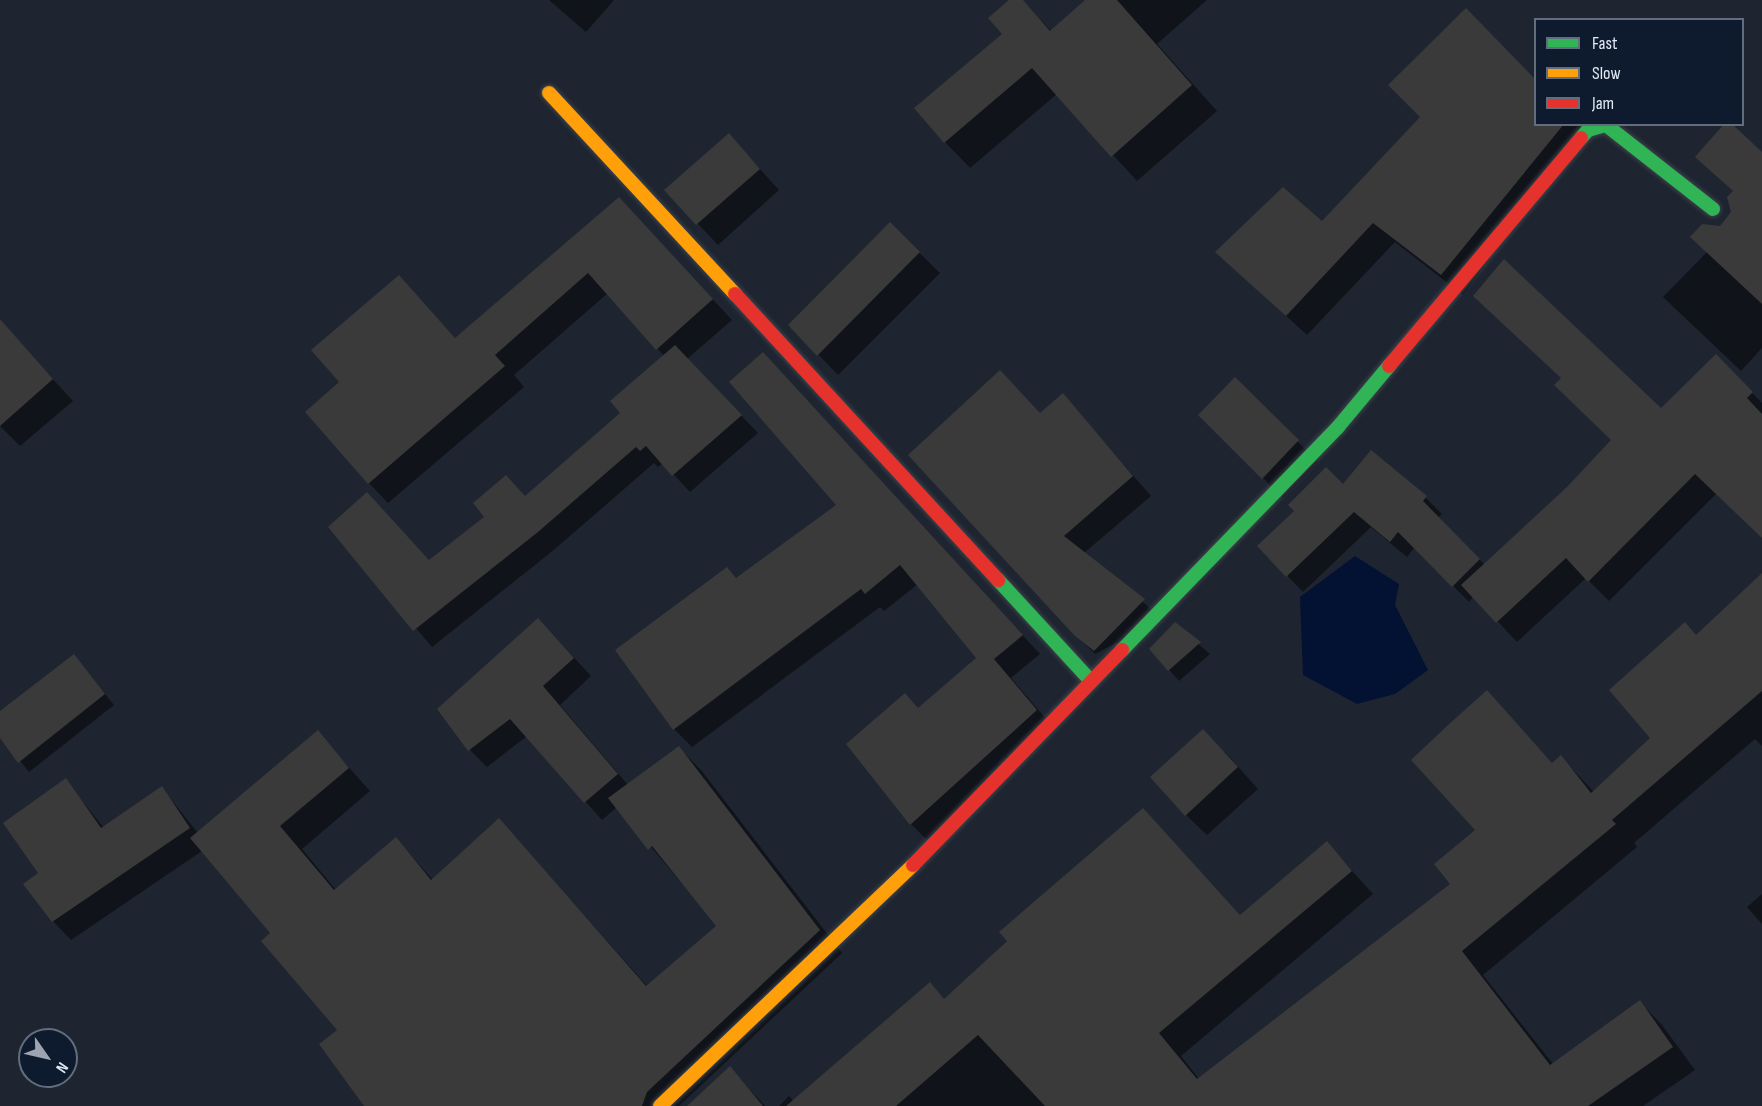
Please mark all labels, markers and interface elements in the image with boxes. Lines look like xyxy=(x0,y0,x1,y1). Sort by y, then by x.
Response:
legend xyxy=(1534,18,1744,126)
text: Fast xyxy=(1592,33,1617,54)
text: Slow xyxy=(1592,63,1621,84)
text: Jam xyxy=(1592,93,1614,114)
north arrow xyxy=(18,1028,78,1088)
text: N xyxy=(51,1058,72,1076)

